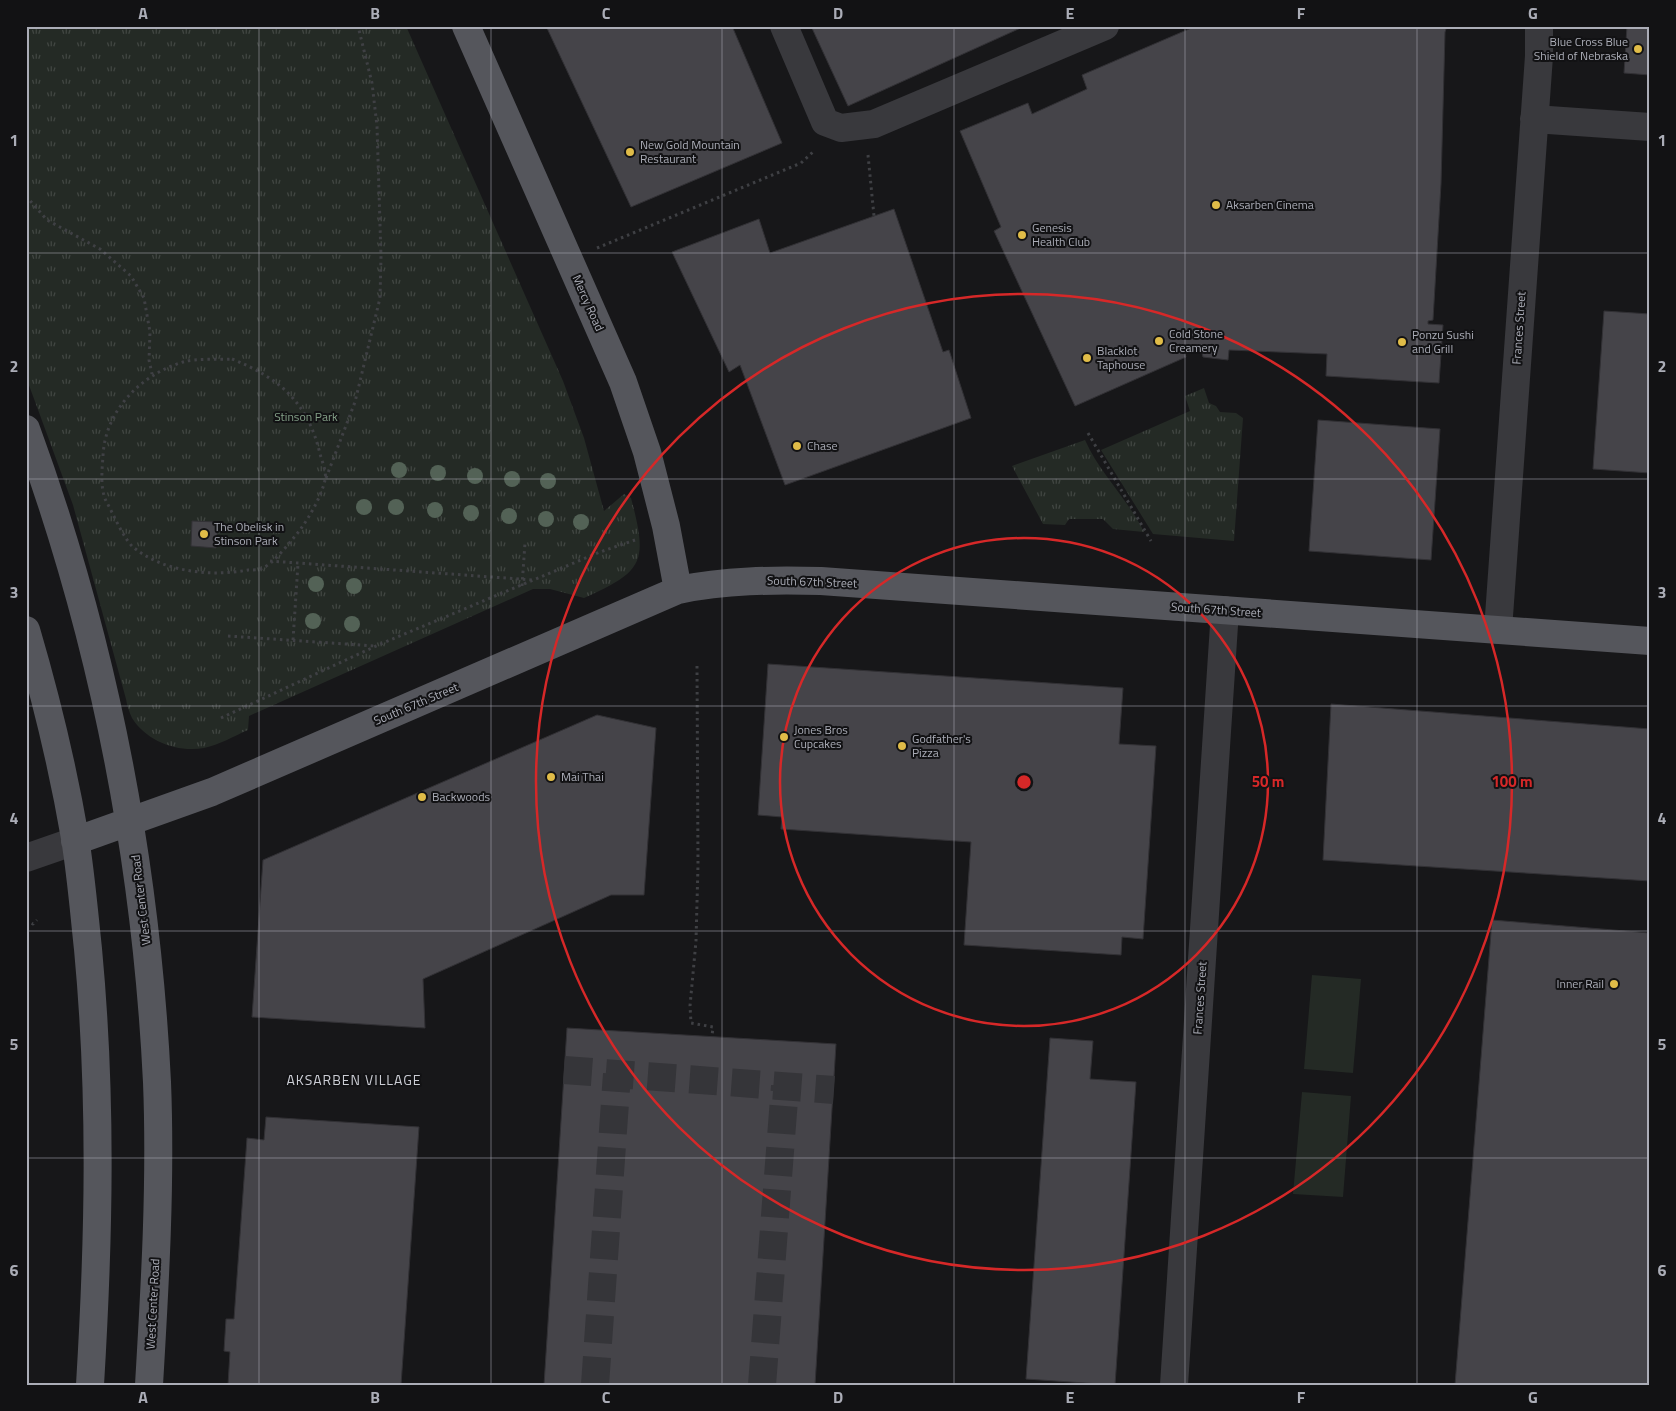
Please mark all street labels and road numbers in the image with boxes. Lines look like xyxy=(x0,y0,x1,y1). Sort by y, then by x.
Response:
street label: Mercy Road xyxy=(568,272,609,334)
street label: Frances Street xyxy=(1506,290,1531,365)
street label: South 67th Street xyxy=(767,570,858,593)
street label: South 67th Street xyxy=(1170,597,1262,622)
street label: South 67th Street xyxy=(371,677,462,730)
street label: West Center Road xyxy=(126,854,155,946)
street label: Frances Street xyxy=(1187,960,1212,1035)
street label: West Center Road xyxy=(141,1258,164,1350)

